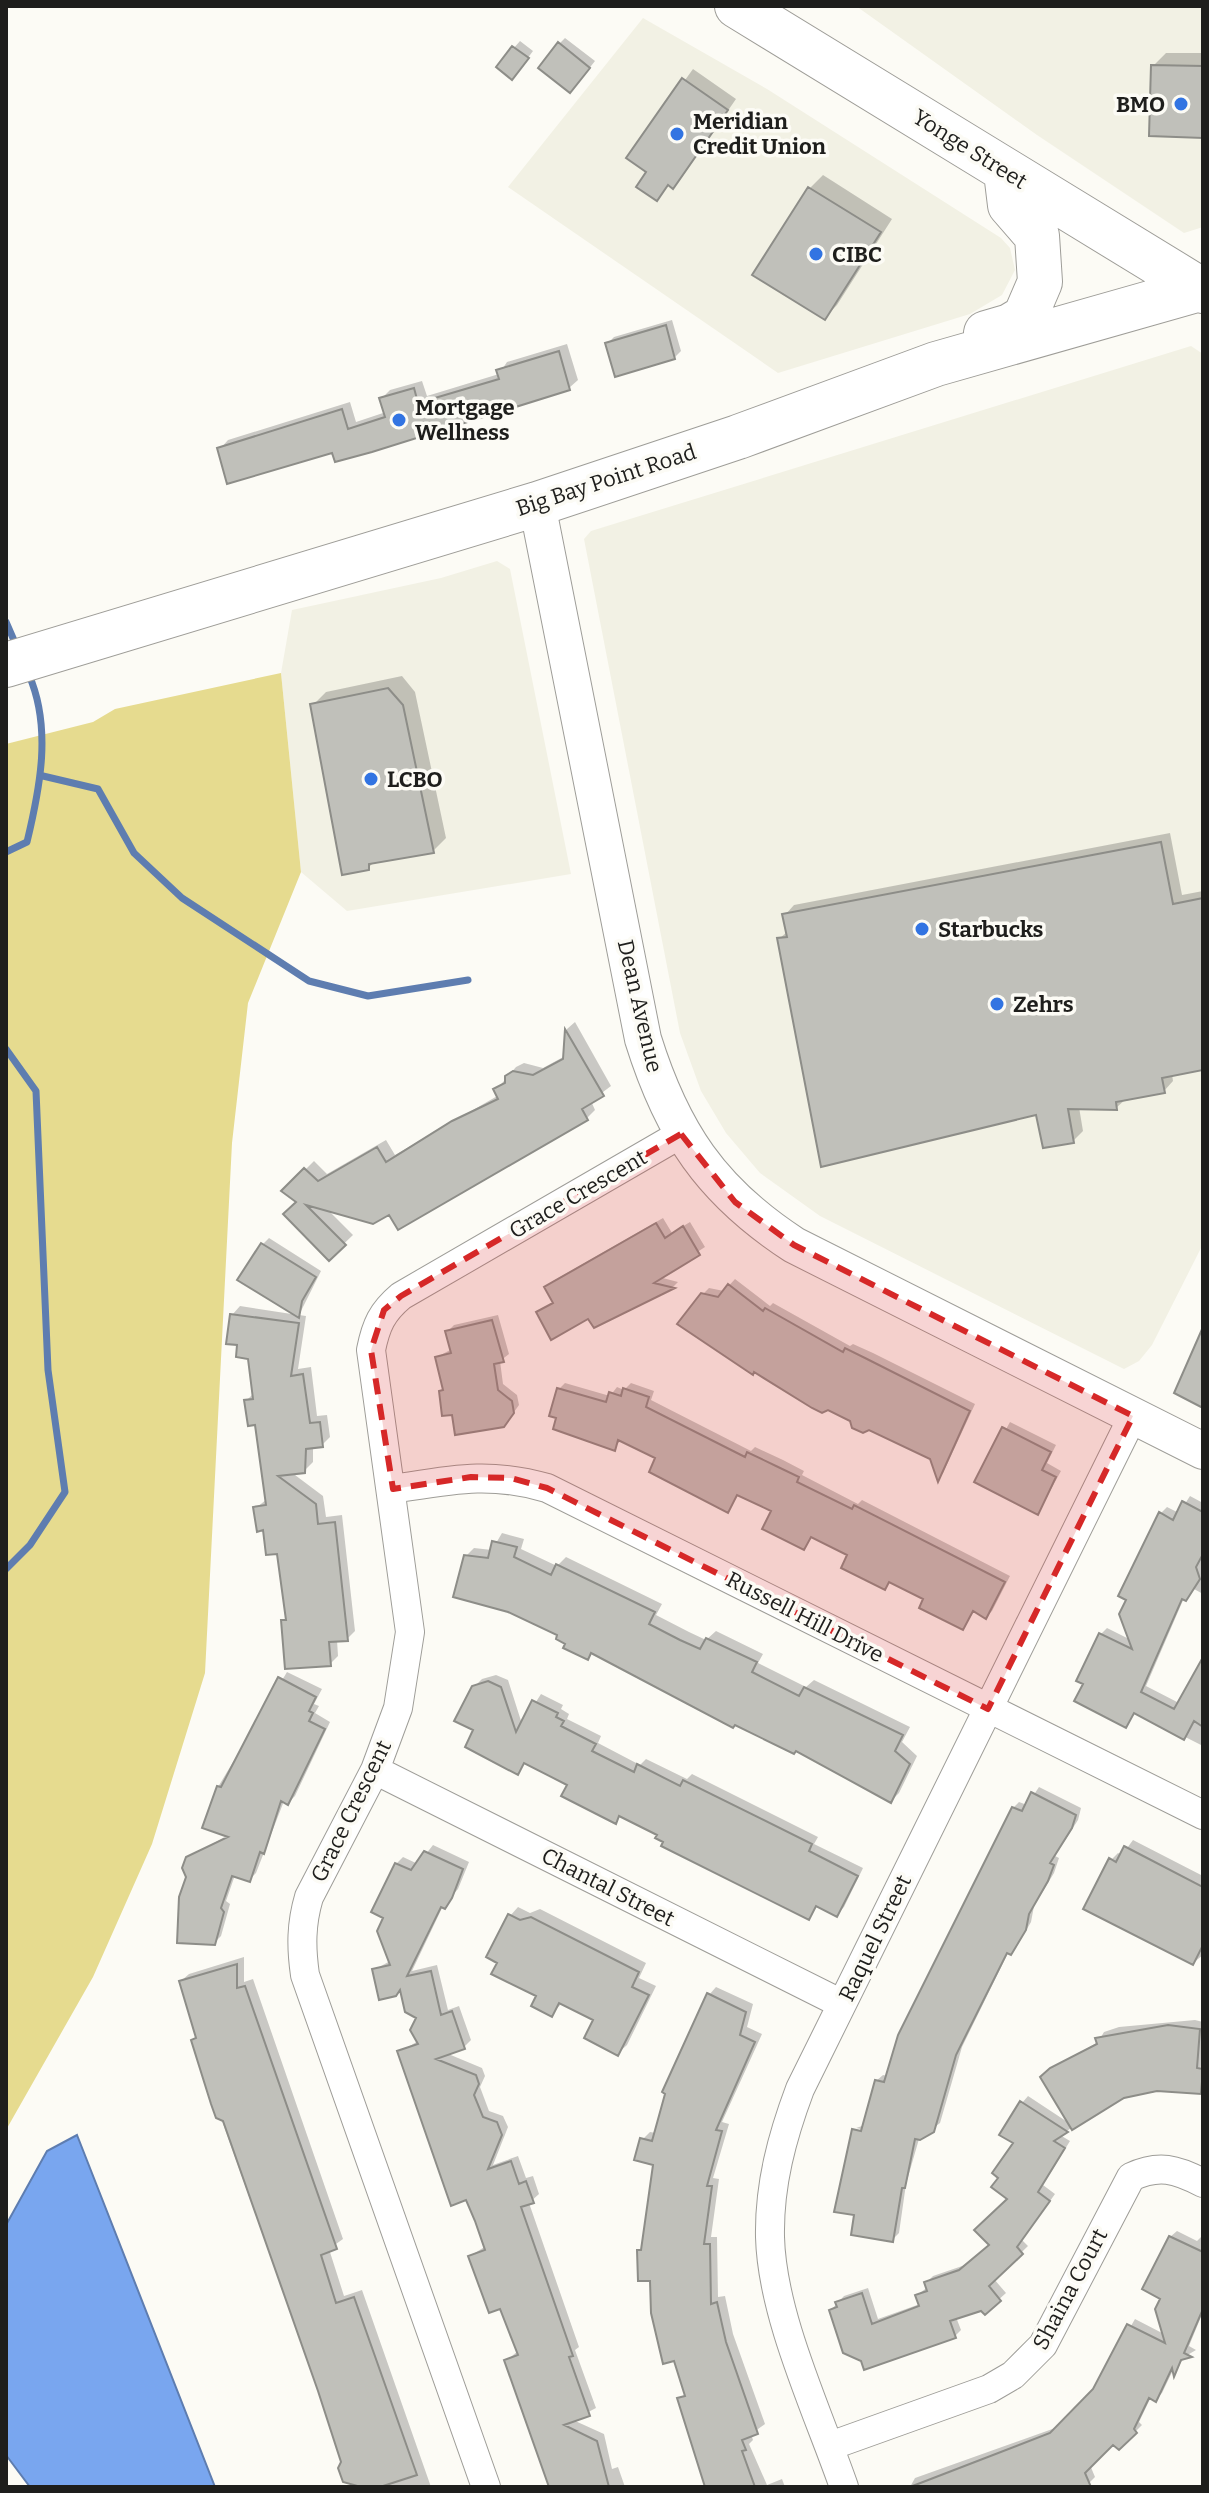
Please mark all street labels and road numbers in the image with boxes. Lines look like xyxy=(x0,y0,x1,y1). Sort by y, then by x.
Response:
street label: Yonge Street xyxy=(908,103,1032,195)
street label: Big Bay Point Road xyxy=(512,438,700,522)
street label: Dean Avenue xyxy=(612,937,668,1075)
street label: Grace Crescent xyxy=(504,1144,652,1244)
street label: Russell Hill Drive xyxy=(722,1566,888,1668)
street label: Grace Crescent xyxy=(305,1736,397,1886)
street label: Chantal Street xyxy=(537,1842,679,1932)
street label: Raquel Street xyxy=(833,1870,917,2006)
street label: Shaina Court xyxy=(1027,2224,1113,2354)

